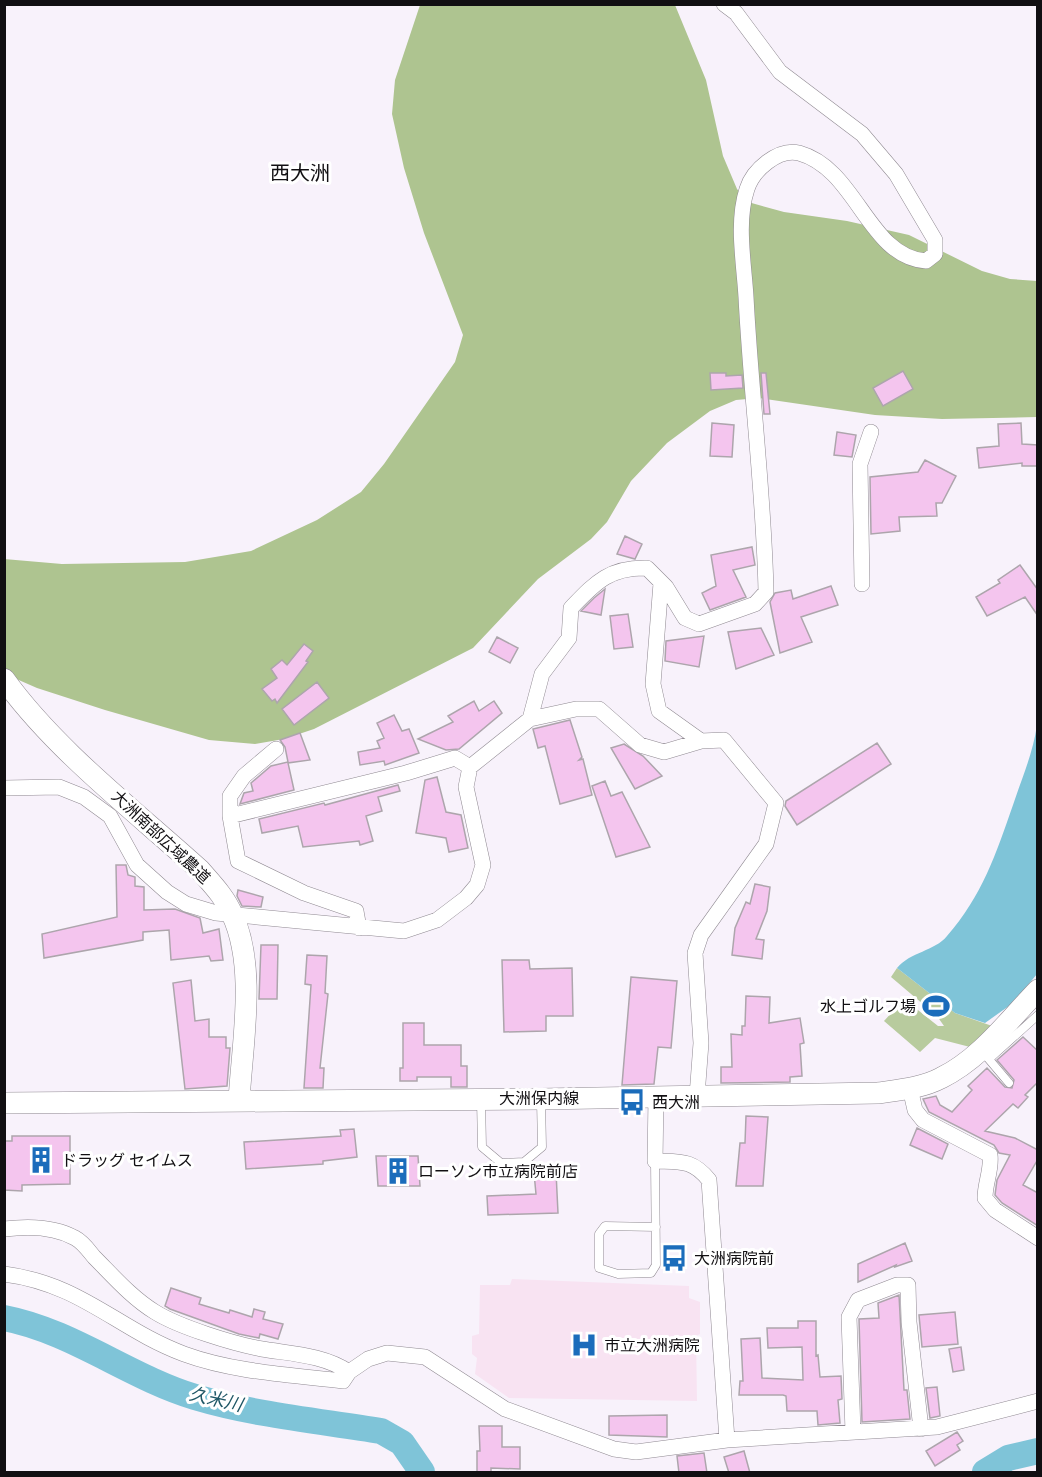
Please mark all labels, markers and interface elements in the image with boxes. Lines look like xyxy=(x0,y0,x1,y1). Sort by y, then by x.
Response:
district label: 西大洲 xyxy=(270,161,330,185)
street label: 大洲南部広域農道 xyxy=(108,786,214,888)
sports icon: 水上ゴルフ場 xyxy=(921,991,951,1021)
place label: 水上ゴルフ場 xyxy=(820,997,916,1016)
bus stop icon: 西大洲 xyxy=(617,1087,647,1117)
street label: 大洲保内線 xyxy=(499,1089,579,1108)
place label: 西大洲 xyxy=(652,1093,700,1112)
building icon: ドラッグ セイムス xyxy=(26,1145,56,1175)
place label: ドラッグ セイムス xyxy=(61,1151,193,1170)
building icon: ローソン市立病院前店 xyxy=(383,1156,413,1186)
place label: ローソン市立病院前店 xyxy=(418,1162,578,1181)
bus stop icon: 大洲病院前 xyxy=(659,1243,689,1273)
place label: 大洲病院前 xyxy=(694,1249,774,1268)
hospital icon: 市立大洲病院 xyxy=(569,1330,599,1360)
place label: 市立大洲病院 xyxy=(604,1336,700,1355)
water label: 久米川 xyxy=(187,1383,247,1416)

